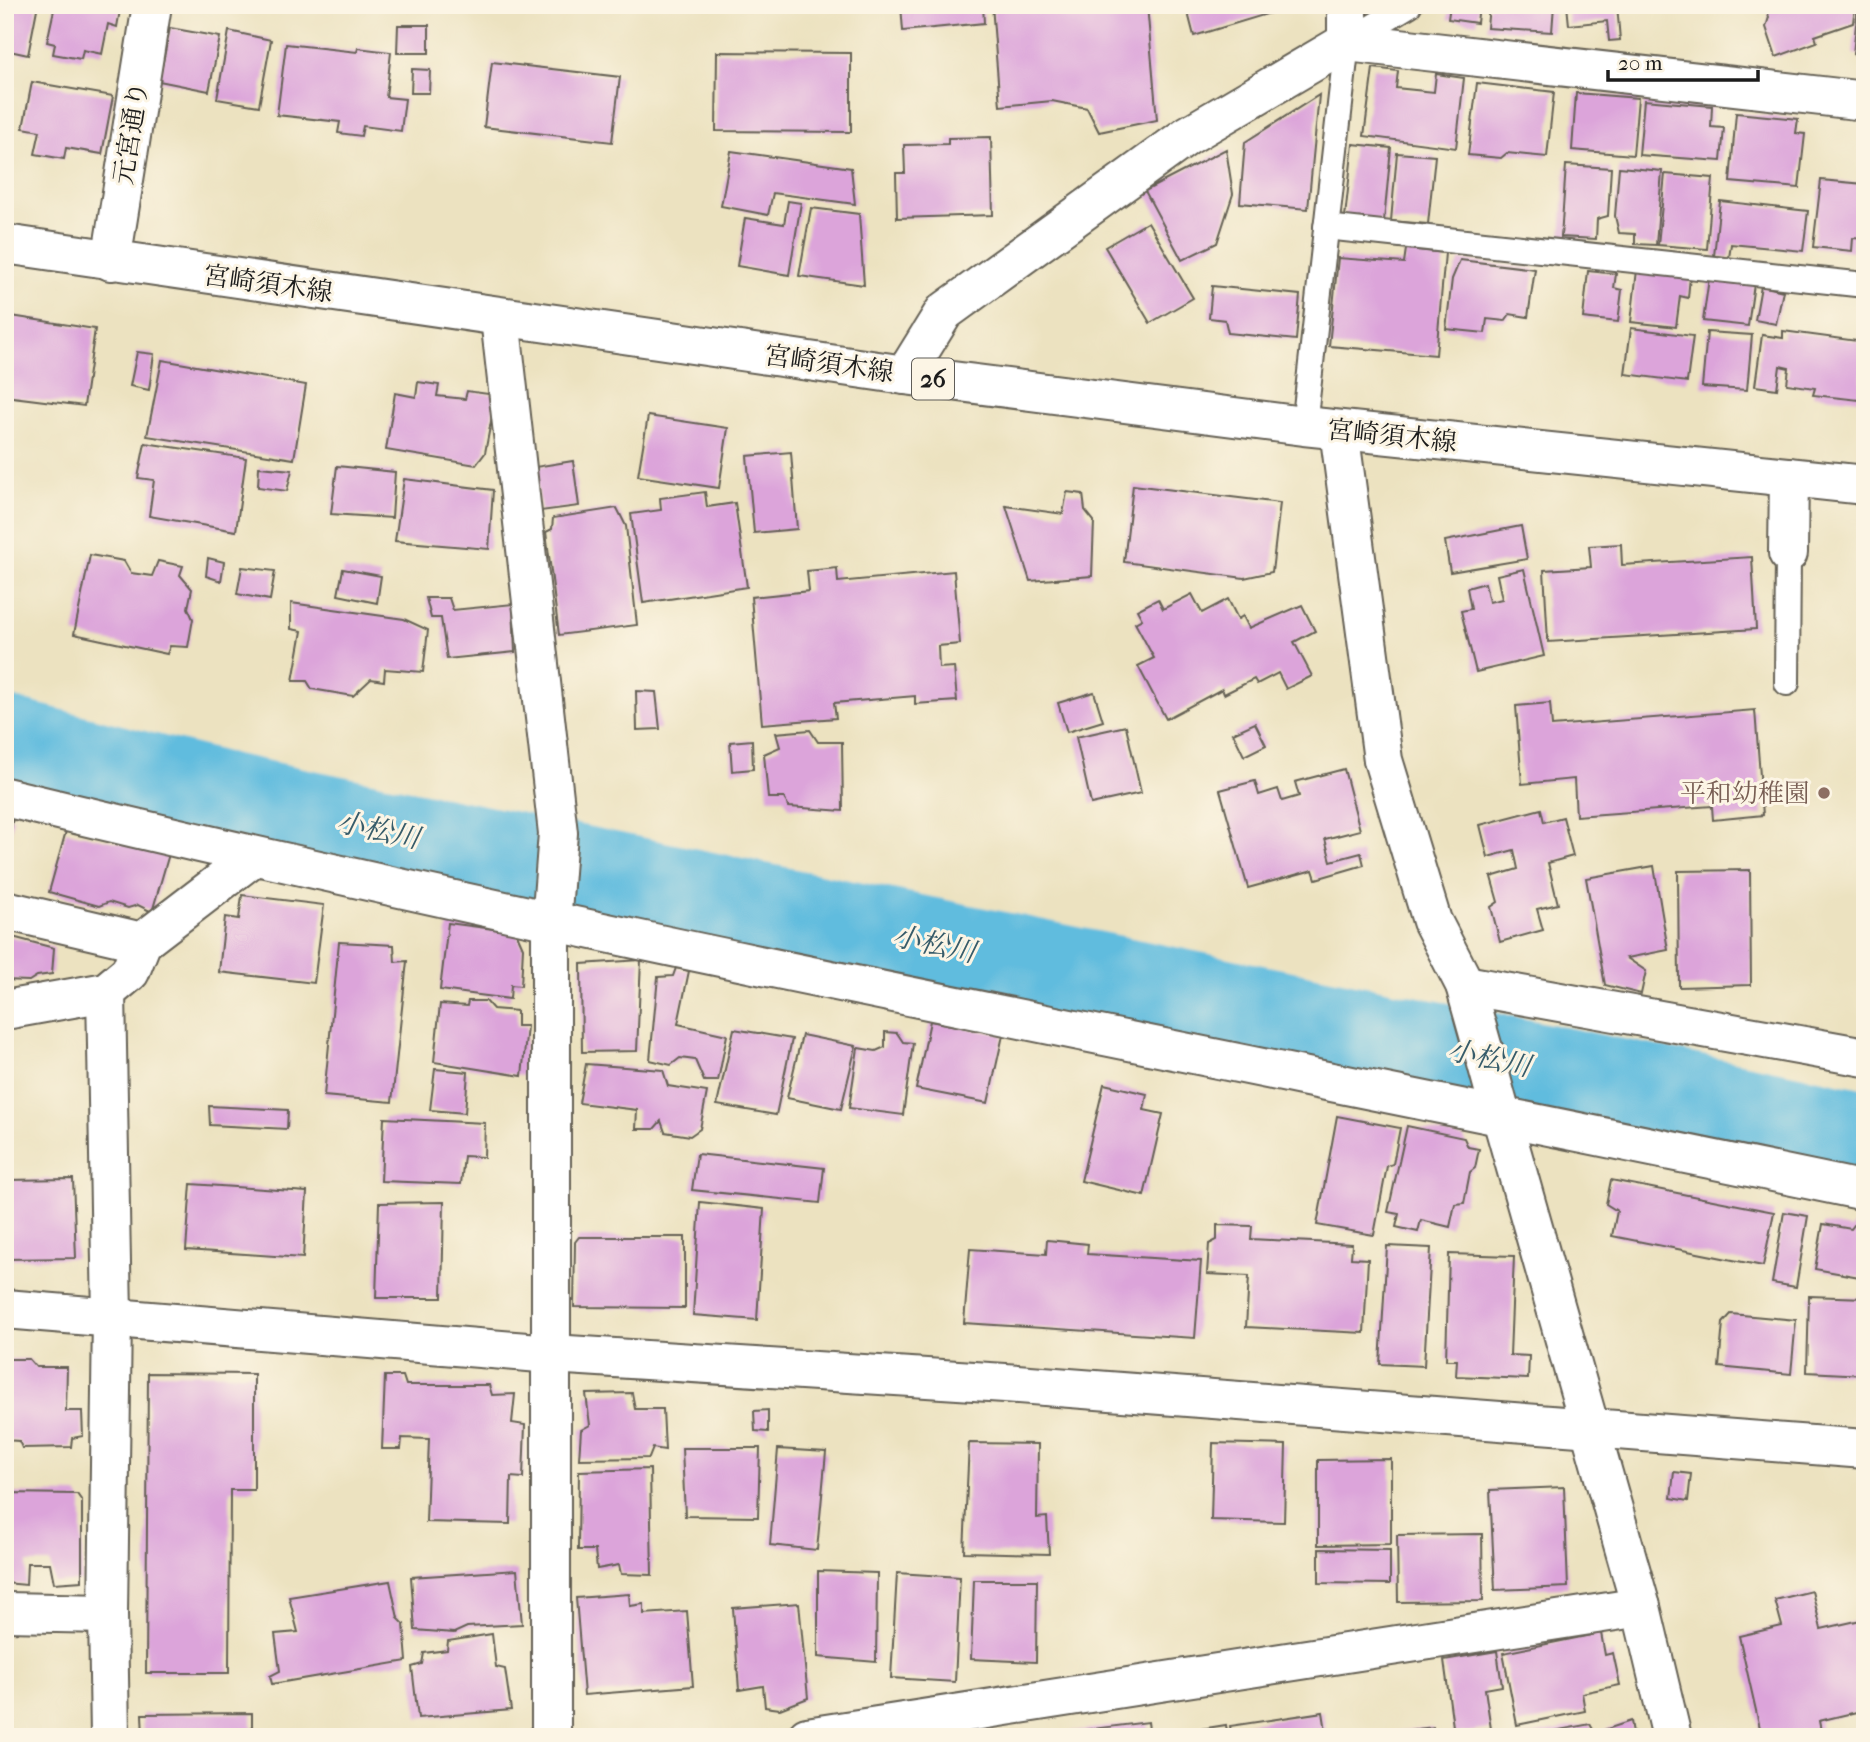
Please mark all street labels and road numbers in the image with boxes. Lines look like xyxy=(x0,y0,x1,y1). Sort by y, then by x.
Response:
street label: 元宮通り xyxy=(108,79,154,187)
street label: 宮崎須木線 xyxy=(201,260,335,308)
street label: 宮崎須木線 xyxy=(762,340,896,388)
road number: 26 xyxy=(912,358,954,400)
street label: 宮崎須木線 xyxy=(1326,414,1458,458)

